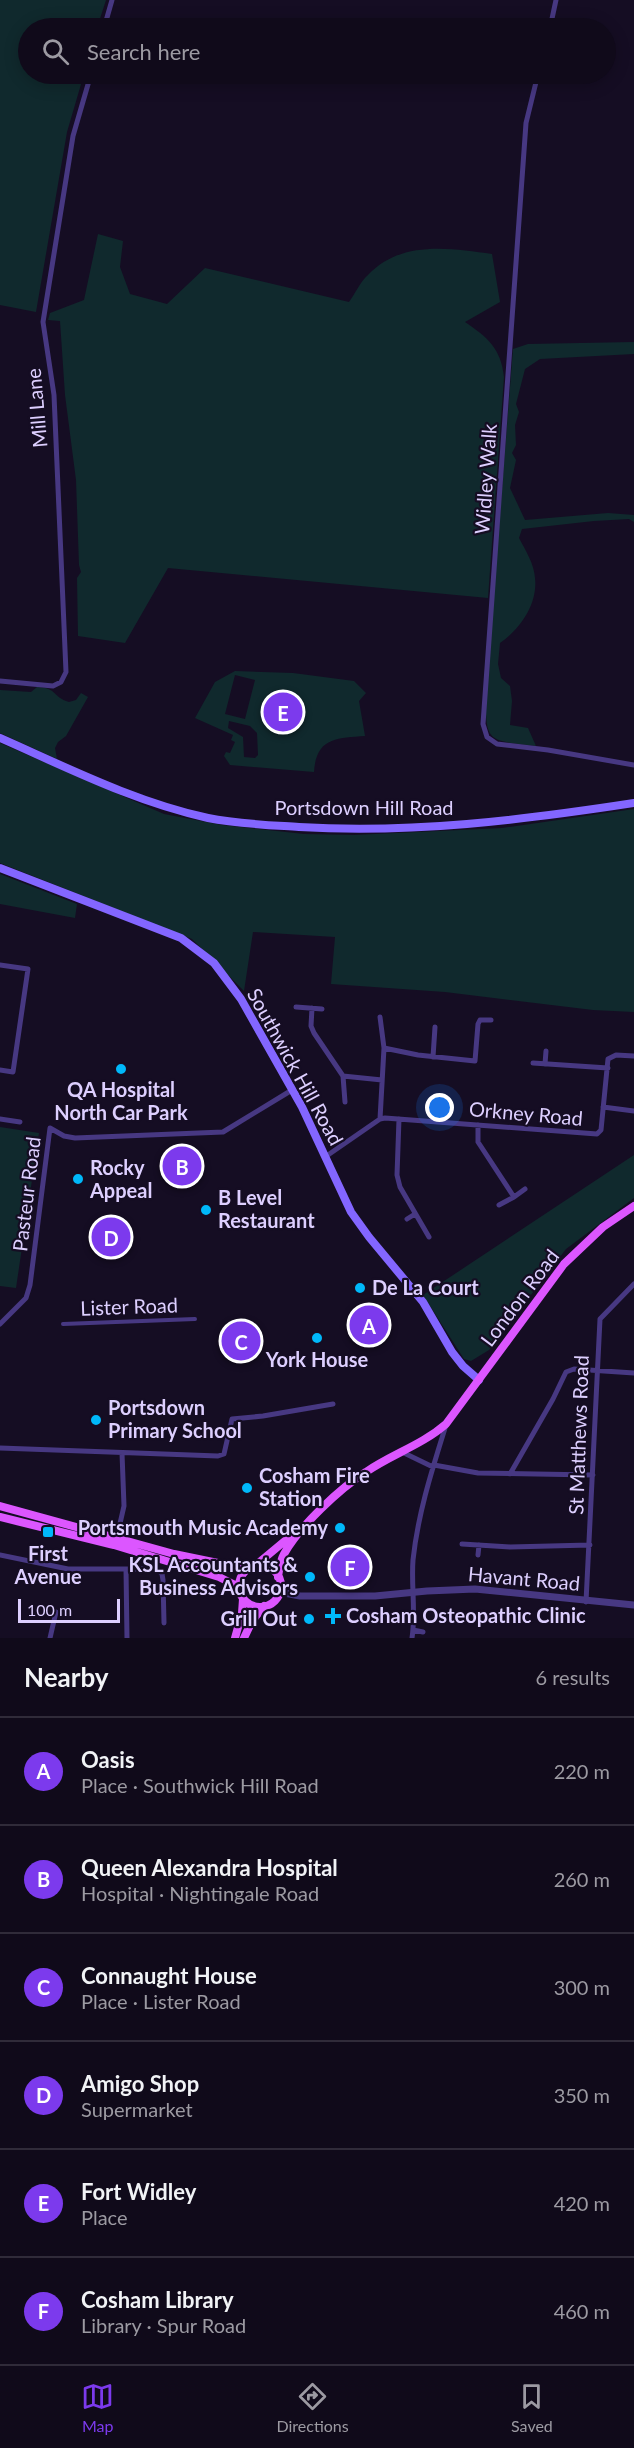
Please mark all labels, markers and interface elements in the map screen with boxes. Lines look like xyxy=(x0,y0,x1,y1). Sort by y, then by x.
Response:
search box xyxy=(18,18,616,84)
icon: search xyxy=(39,35,72,68)
text: Search here xyxy=(87,38,200,65)
street label: Mill Lane xyxy=(21,367,51,449)
street label: Widley Walk xyxy=(469,422,501,535)
pin: E xyxy=(264,690,302,734)
street label: Portsdown Hill Road xyxy=(274,795,454,819)
street label: Southwick Hill Road xyxy=(243,984,349,1149)
marker: QA Hospital North Car Park xyxy=(114,1062,128,1076)
place label: QA Hospital North Car Park xyxy=(54,1077,188,1124)
your location xyxy=(425,1093,454,1122)
street label: Orkney Road xyxy=(468,1096,584,1130)
street label: Pasteur Road xyxy=(7,1135,45,1253)
pin: B xyxy=(162,1144,201,1188)
place label: Rocky Appeal xyxy=(89,1155,152,1202)
marker: Rocky Appeal xyxy=(71,1172,85,1186)
place label: B Level Restaurant xyxy=(218,1185,315,1232)
marker: B Level Restaurant xyxy=(199,1203,213,1217)
pin: D xyxy=(92,1214,130,1260)
street label: London Road xyxy=(475,1244,563,1351)
place label: De La Court xyxy=(372,1275,479,1299)
marker: De La Court xyxy=(353,1281,367,1295)
street label: Lister Road xyxy=(80,1292,178,1320)
pin: A xyxy=(350,1302,388,1348)
pin: C xyxy=(222,1318,260,1364)
marker: York House xyxy=(310,1331,324,1345)
place label: York House xyxy=(265,1347,369,1371)
street label: St Matthews Road xyxy=(563,1355,593,1515)
place label: Portsdown Primary School xyxy=(108,1395,242,1442)
marker: Portsdown Primary School xyxy=(89,1413,103,1427)
place label: Cosham Fire Station xyxy=(259,1463,370,1510)
marker: Cosham Fire Station xyxy=(240,1481,254,1495)
place label: Portsmouth Music Academy xyxy=(78,1515,328,1539)
marker: Portsmouth Music Academy xyxy=(333,1521,347,1535)
marker: First Avenue xyxy=(41,1525,55,1539)
place label: First Avenue xyxy=(13,1541,82,1588)
pin: F xyxy=(330,1544,370,1590)
place label: KSL Accountants & Business Advisors xyxy=(129,1552,299,1599)
street label: Havant Road xyxy=(467,1561,581,1595)
marker: KSL Accountants & Business Advisors xyxy=(303,1570,317,1584)
scale bar xyxy=(18,1596,120,1624)
text: 100 m xyxy=(27,1600,72,1619)
place label: Cosham Osteopathic Clinic xyxy=(346,1603,586,1627)
place label: Grill Out xyxy=(221,1606,298,1630)
marker: Cosham Osteopathic Clinic xyxy=(324,1607,342,1625)
marker: Grill Out xyxy=(302,1612,316,1626)
text: Nearby xyxy=(24,1661,109,1693)
text: 6 results xyxy=(535,1665,610,1689)
text: Oasis xyxy=(81,1746,135,1773)
text: A xyxy=(37,1759,50,1783)
text: 220 m xyxy=(554,1759,610,1783)
text: Place · Southwick Hill Road xyxy=(81,1773,319,1797)
text: Queen Alexandra Hospital xyxy=(81,1854,338,1881)
text: B xyxy=(37,1867,50,1891)
text: 260 m xyxy=(554,1867,610,1891)
text: Hospital · Nightingale Road xyxy=(81,1881,319,1905)
text: Connaught House xyxy=(81,1962,257,1989)
text: C xyxy=(37,1975,50,1999)
text: 300 m xyxy=(554,1975,610,1999)
text: Place · Lister Road xyxy=(81,1989,241,2013)
text: Amigo Shop xyxy=(81,2070,199,2097)
text: D xyxy=(36,2083,51,2107)
text: 350 m xyxy=(554,2083,610,2107)
text: Supermarket xyxy=(81,2097,193,2121)
text: Fort Widley xyxy=(81,2178,196,2205)
text: E xyxy=(38,2191,49,2215)
text: 420 m xyxy=(554,2191,610,2215)
text: Place xyxy=(81,2205,128,2229)
text: Cosham Library xyxy=(81,2286,234,2313)
text: F xyxy=(38,2299,49,2323)
text: 460 m xyxy=(554,2299,610,2323)
text: Library · Spur Road xyxy=(81,2313,246,2337)
tab: Map xyxy=(81,2380,114,2435)
tab: Directions xyxy=(276,2380,349,2435)
tab: Saved xyxy=(511,2380,553,2435)

